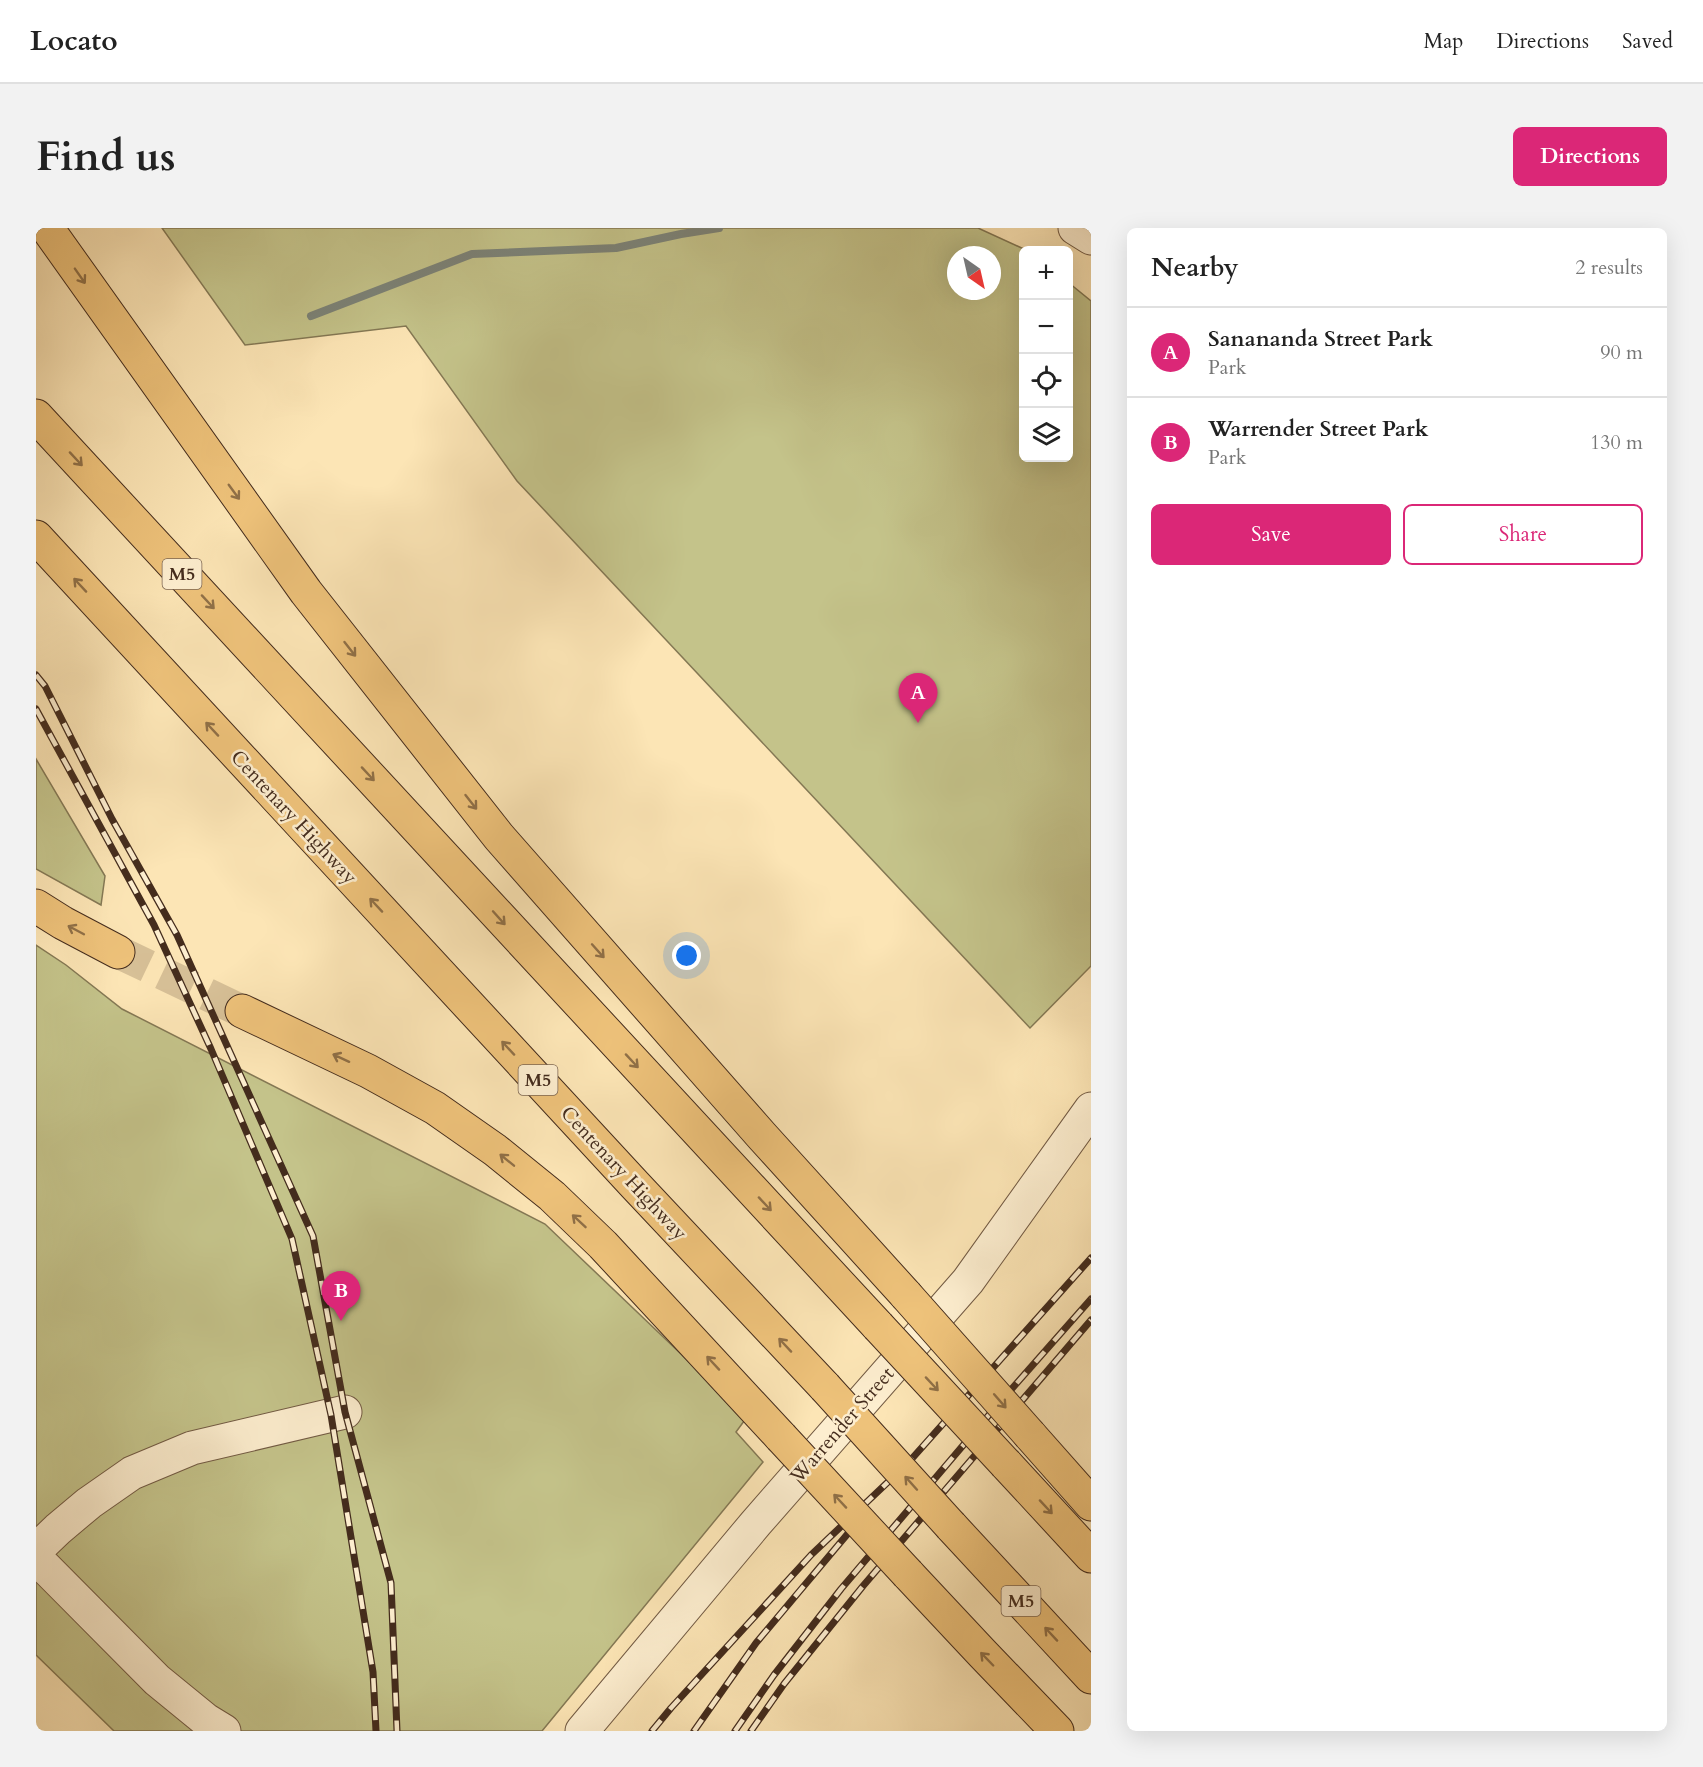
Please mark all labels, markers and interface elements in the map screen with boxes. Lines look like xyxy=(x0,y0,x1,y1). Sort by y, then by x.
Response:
text: Locato xyxy=(30,22,118,60)
text: Map xyxy=(1423,27,1463,56)
text: Directions xyxy=(1496,27,1589,56)
text: Saved xyxy=(1622,27,1673,56)
button: Directions xyxy=(1513,127,1667,186)
text: Find us xyxy=(36,128,176,185)
north arrow xyxy=(947,246,1001,300)
map controls xyxy=(1019,246,1073,462)
button: + xyxy=(1019,246,1073,300)
text: Nearby xyxy=(1151,250,1239,285)
text: 2 results xyxy=(1575,254,1643,281)
one-way arrow xyxy=(74,267,86,283)
button: − xyxy=(1019,300,1073,354)
text: Sanananda Street Park xyxy=(1208,324,1433,354)
text: A xyxy=(1163,339,1178,366)
text: 90 m xyxy=(1600,339,1643,366)
button: locate xyxy=(1019,354,1073,408)
text: Park xyxy=(1208,354,1246,381)
button: layers xyxy=(1019,408,1073,462)
text: Warrender Street Park xyxy=(1208,414,1428,444)
text: B xyxy=(1163,429,1178,456)
text: 130 m xyxy=(1590,429,1643,456)
text: Park xyxy=(1208,444,1246,471)
one-way arrow xyxy=(69,451,83,466)
one-way arrow xyxy=(228,484,240,500)
button: Save xyxy=(1151,504,1391,565)
button: Share xyxy=(1403,504,1643,565)
road number: M5 xyxy=(162,559,202,589)
one-way arrow xyxy=(73,578,87,593)
one-way arrow xyxy=(201,595,215,610)
one-way arrow xyxy=(344,641,357,657)
pin: A xyxy=(898,674,938,723)
one-way arrow xyxy=(205,721,219,736)
street label: Centenary Highway xyxy=(225,744,364,890)
one-way arrow xyxy=(361,767,375,782)
one-way arrow xyxy=(465,794,478,810)
one-way arrow xyxy=(369,898,383,913)
one-way arrow xyxy=(492,910,506,925)
one-way arrow xyxy=(68,924,86,935)
your location xyxy=(672,941,701,970)
one-way arrow xyxy=(591,943,605,958)
one-way arrow xyxy=(501,1041,516,1056)
one-way arrow xyxy=(332,1051,350,1063)
one-way arrow xyxy=(625,1053,639,1068)
road number: M5 xyxy=(518,1065,558,1095)
street label: Centenary Highway xyxy=(555,1100,694,1246)
one-way arrow xyxy=(499,1153,515,1166)
one-way arrow xyxy=(758,1196,772,1211)
one-way arrow xyxy=(571,1214,586,1229)
pin: B xyxy=(322,1272,360,1321)
one-way arrow xyxy=(777,1337,792,1352)
one-way arrow xyxy=(706,1356,720,1371)
street label: Warrender Street xyxy=(783,1360,901,1490)
one-way arrow xyxy=(925,1377,939,1392)
one-way arrow xyxy=(993,1393,1007,1408)
one-way arrow xyxy=(904,1475,919,1490)
one-way arrow xyxy=(833,1493,847,1508)
one-way arrow xyxy=(1038,1499,1053,1514)
road number: M5 xyxy=(1002,1586,1040,1616)
one-way arrow xyxy=(1044,1627,1058,1642)
one-way arrow xyxy=(980,1652,994,1667)

